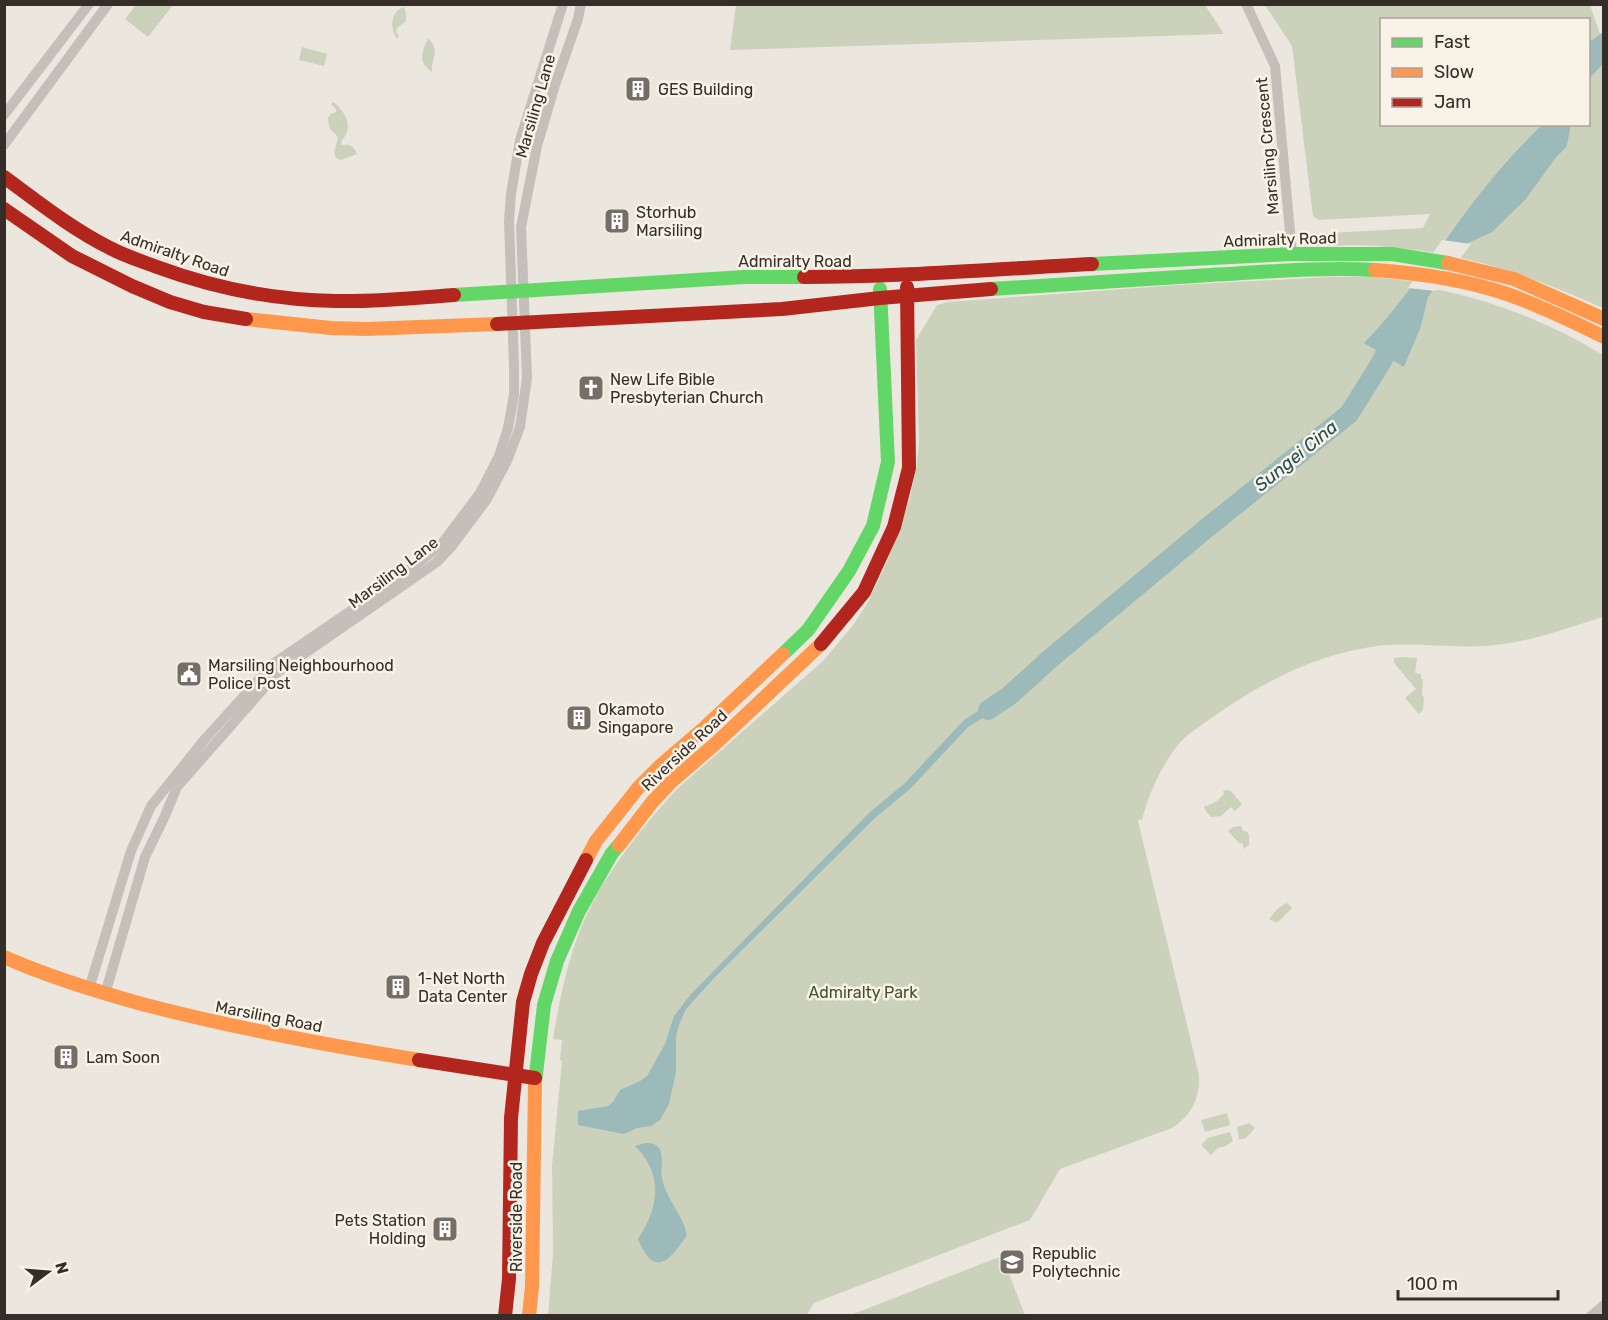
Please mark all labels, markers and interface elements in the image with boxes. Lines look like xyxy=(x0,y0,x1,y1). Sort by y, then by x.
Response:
legend xyxy=(1380,18,1590,126)
text: Fast xyxy=(1434,31,1470,53)
street label: Marsiling Lane xyxy=(512,52,559,160)
text: Slow xyxy=(1434,61,1474,83)
building icon: GES Building xyxy=(623,74,653,104)
street label: Marsiling Crescent xyxy=(1252,76,1283,215)
place label: GES Building xyxy=(658,80,753,99)
text: Jam xyxy=(1434,91,1471,113)
place label: Storhub Marsiling xyxy=(636,203,703,240)
building icon: Storhub Marsiling xyxy=(602,206,632,236)
street label: Admiralty Road xyxy=(118,226,232,281)
street label: Admiralty Road xyxy=(1223,228,1337,251)
street label: Admiralty Road xyxy=(738,252,852,271)
place label: New Life Bible Presbyterian Church xyxy=(610,370,764,407)
church icon: New Life Bible Presbyterian Church xyxy=(576,373,606,403)
water label: Sungei Cina xyxy=(1250,416,1342,496)
street label: Marsiling Lane xyxy=(345,533,442,612)
place label: Marsiling Neighbourhood Police Post xyxy=(208,656,394,693)
public building icon: Marsiling Neighbourhood Police Post xyxy=(174,659,204,689)
place label: Okamoto Singapore xyxy=(598,700,674,737)
building icon: Okamoto Singapore xyxy=(564,703,594,733)
street label: Riverside Road xyxy=(638,706,731,795)
place label: 1-Net North Data Center xyxy=(418,969,507,1006)
building icon: 1-Net North Data Center xyxy=(383,972,413,1002)
park label: Admiralty Park xyxy=(809,983,918,1002)
street label: Marsiling Road xyxy=(214,997,324,1036)
building icon: Lam Soon xyxy=(51,1042,81,1072)
place label: Lam Soon xyxy=(86,1048,160,1067)
street label: Riverside Road xyxy=(507,1162,526,1272)
place label: Pets Station Holding xyxy=(335,1211,426,1248)
building icon: Pets Station Holding xyxy=(430,1214,460,1244)
north arrow xyxy=(18,1242,78,1302)
place label: Republic Polytechnic xyxy=(1032,1244,1120,1281)
school or university icon: Republic Polytechnic xyxy=(997,1247,1027,1277)
text: N xyxy=(51,1260,73,1276)
scale bar xyxy=(1398,1263,1558,1301)
text: 100 m xyxy=(1407,1273,1458,1295)

